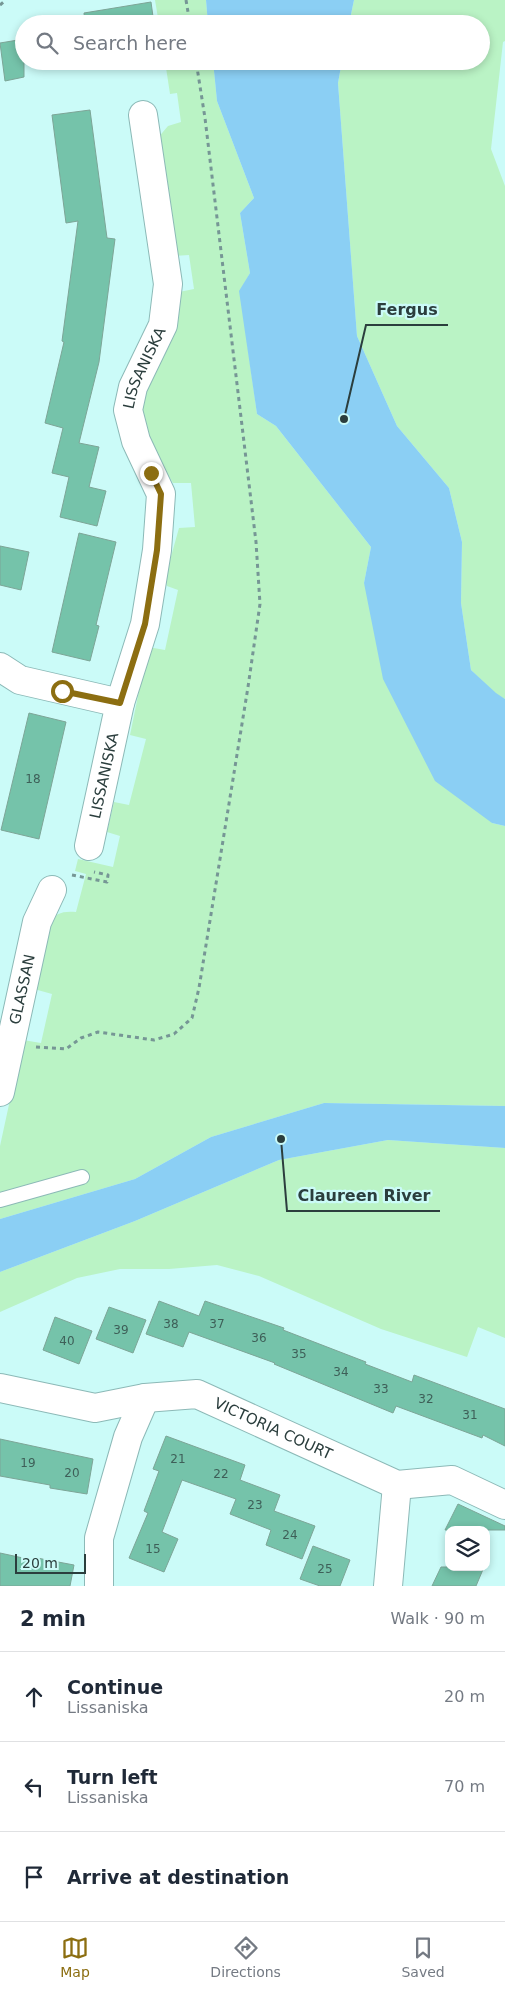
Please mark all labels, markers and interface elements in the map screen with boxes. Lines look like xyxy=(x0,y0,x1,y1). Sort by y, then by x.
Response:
search box xyxy=(15,15,490,70)
icon: search xyxy=(33,29,61,57)
text: Search here xyxy=(73,32,187,54)
callout: Fergus xyxy=(366,294,448,325)
text: Fergus xyxy=(376,300,438,319)
street label: LISSANISKA xyxy=(119,324,170,411)
route end xyxy=(140,462,163,485)
route start xyxy=(51,680,74,703)
street label: LISSANISKA xyxy=(86,730,122,820)
house number: 18 xyxy=(25,772,41,786)
street label: GLASSAN xyxy=(6,953,39,1026)
callout: Claureen River xyxy=(287,1180,440,1211)
text: Claureen River xyxy=(298,1186,431,1205)
house number: 38 xyxy=(163,1317,179,1331)
house number: 37 xyxy=(209,1317,225,1331)
house number: 39 xyxy=(113,1323,129,1337)
house number: 36 xyxy=(251,1331,267,1345)
house number: 40 xyxy=(59,1334,75,1348)
house number: 35 xyxy=(291,1347,307,1361)
house number: 34 xyxy=(333,1365,349,1379)
house number: 33 xyxy=(373,1382,389,1396)
house number: 32 xyxy=(418,1392,434,1406)
street label: VICTORIA COURT xyxy=(211,1394,336,1464)
house number: 31 xyxy=(462,1408,478,1422)
house number: 21 xyxy=(170,1452,186,1466)
house number: 19 xyxy=(20,1456,36,1470)
house number: 20 xyxy=(64,1466,80,1480)
house number: 22 xyxy=(213,1467,229,1481)
house number: 23 xyxy=(247,1498,263,1512)
map controls xyxy=(445,1526,490,1571)
button: layers xyxy=(445,1526,490,1571)
house number: 24 xyxy=(282,1528,298,1542)
house number: 15 xyxy=(145,1542,161,1556)
scale bar xyxy=(15,1551,86,1574)
text: 20 m xyxy=(22,1555,58,1571)
house number: 25 xyxy=(317,1562,333,1576)
text: 2 min xyxy=(20,1607,86,1631)
text: Walk · 90 m xyxy=(390,1609,485,1628)
text: Continue xyxy=(67,1676,163,1698)
icon: ahead xyxy=(20,1683,48,1711)
text: 20 m xyxy=(444,1687,485,1706)
text: Lissaniska xyxy=(67,1698,149,1717)
text: Turn left xyxy=(67,1766,158,1788)
icon: left xyxy=(20,1773,48,1801)
text: 70 m xyxy=(444,1777,485,1796)
text: Lissaniska xyxy=(67,1788,149,1807)
icon: arrive xyxy=(20,1863,48,1891)
text: Arrive at destination xyxy=(67,1866,289,1888)
tab: Map xyxy=(60,1934,90,1980)
tab: Directions xyxy=(210,1934,281,1980)
tab: Saved xyxy=(401,1934,445,1980)

